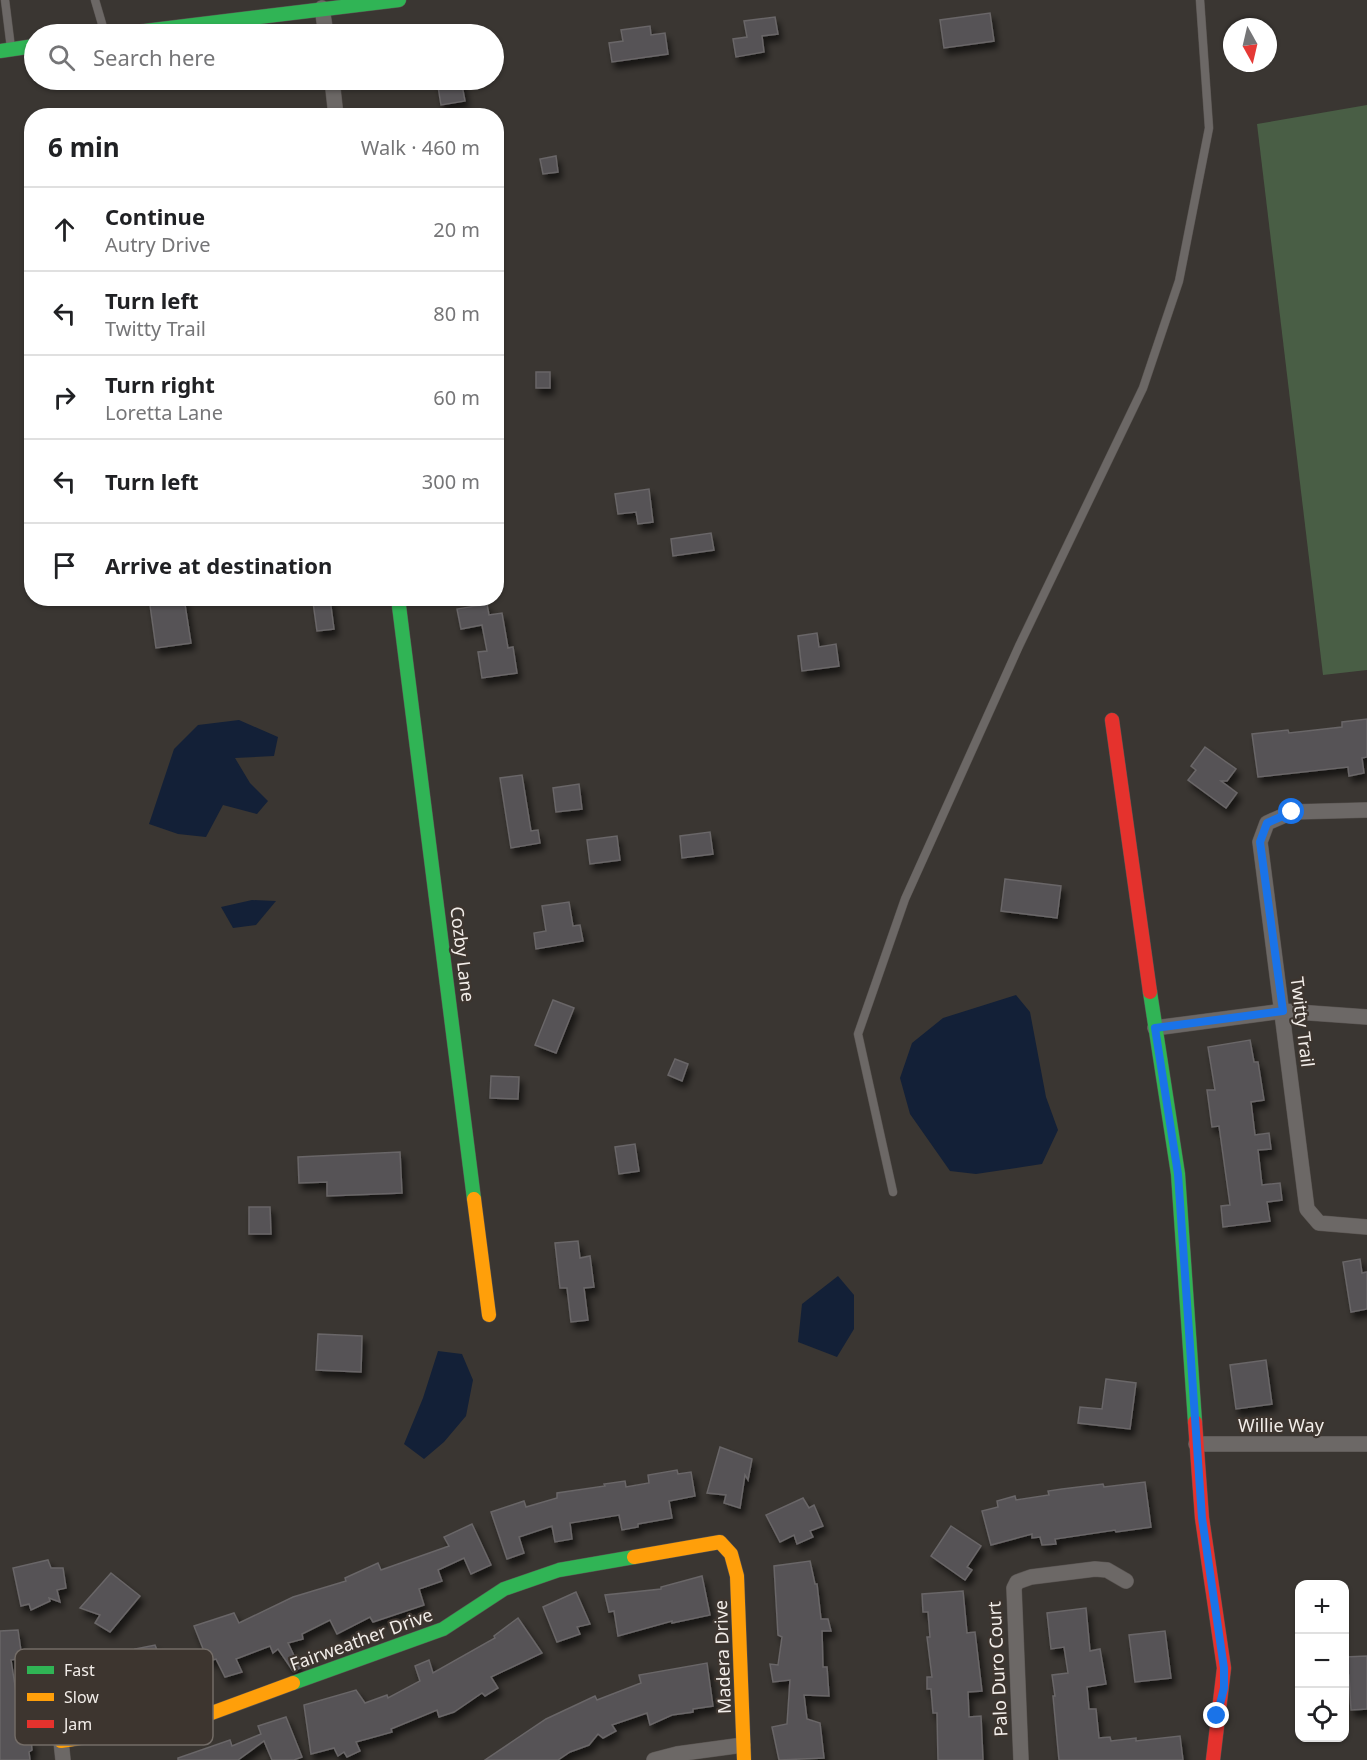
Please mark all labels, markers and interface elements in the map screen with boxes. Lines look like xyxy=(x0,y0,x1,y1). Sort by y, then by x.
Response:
north arrow xyxy=(1223,18,1277,72)
search box xyxy=(24,24,504,90)
icon: search xyxy=(45,41,78,74)
text: Search here xyxy=(93,42,215,72)
text: 6 min xyxy=(48,129,120,165)
text: Walk · 460 m xyxy=(361,134,480,161)
text: Continue xyxy=(105,201,205,231)
icon: ahead xyxy=(48,213,81,246)
text: 20 m xyxy=(433,216,480,243)
text: Autry Drive xyxy=(105,231,210,258)
text: Turn left xyxy=(105,285,199,315)
icon: left xyxy=(48,297,81,330)
text: 80 m xyxy=(433,300,480,327)
text: Twitty Trail xyxy=(105,315,206,342)
text: Turn right xyxy=(105,369,215,399)
icon: right xyxy=(48,381,81,414)
text: 60 m xyxy=(433,384,480,411)
text: Loretta Lane xyxy=(105,399,223,426)
icon: left xyxy=(48,465,81,498)
text: Turn left xyxy=(105,466,199,496)
text: 300 m xyxy=(422,468,480,495)
icon: arrive xyxy=(48,549,81,582)
text: Arrive at destination xyxy=(105,550,332,580)
route start xyxy=(1278,798,1304,824)
street label: Cozby Lane xyxy=(445,905,481,1003)
street label: Twitty Trail xyxy=(1286,975,1320,1069)
street label: Willie Way xyxy=(1238,1413,1325,1437)
map controls xyxy=(1295,1580,1349,1742)
button: + xyxy=(1295,1580,1349,1634)
street label: Madera Drive xyxy=(708,1600,736,1714)
street label: Palo Duro Court xyxy=(981,1600,1013,1737)
street label: Fairweather Drive xyxy=(286,1602,436,1676)
button: − xyxy=(1295,1634,1349,1688)
legend xyxy=(15,1649,213,1745)
text: Fast xyxy=(64,1659,95,1681)
text: Slow xyxy=(64,1686,99,1708)
button: locate xyxy=(1295,1688,1349,1742)
route end xyxy=(1203,1702,1229,1728)
text: Jam xyxy=(62,1713,92,1735)

